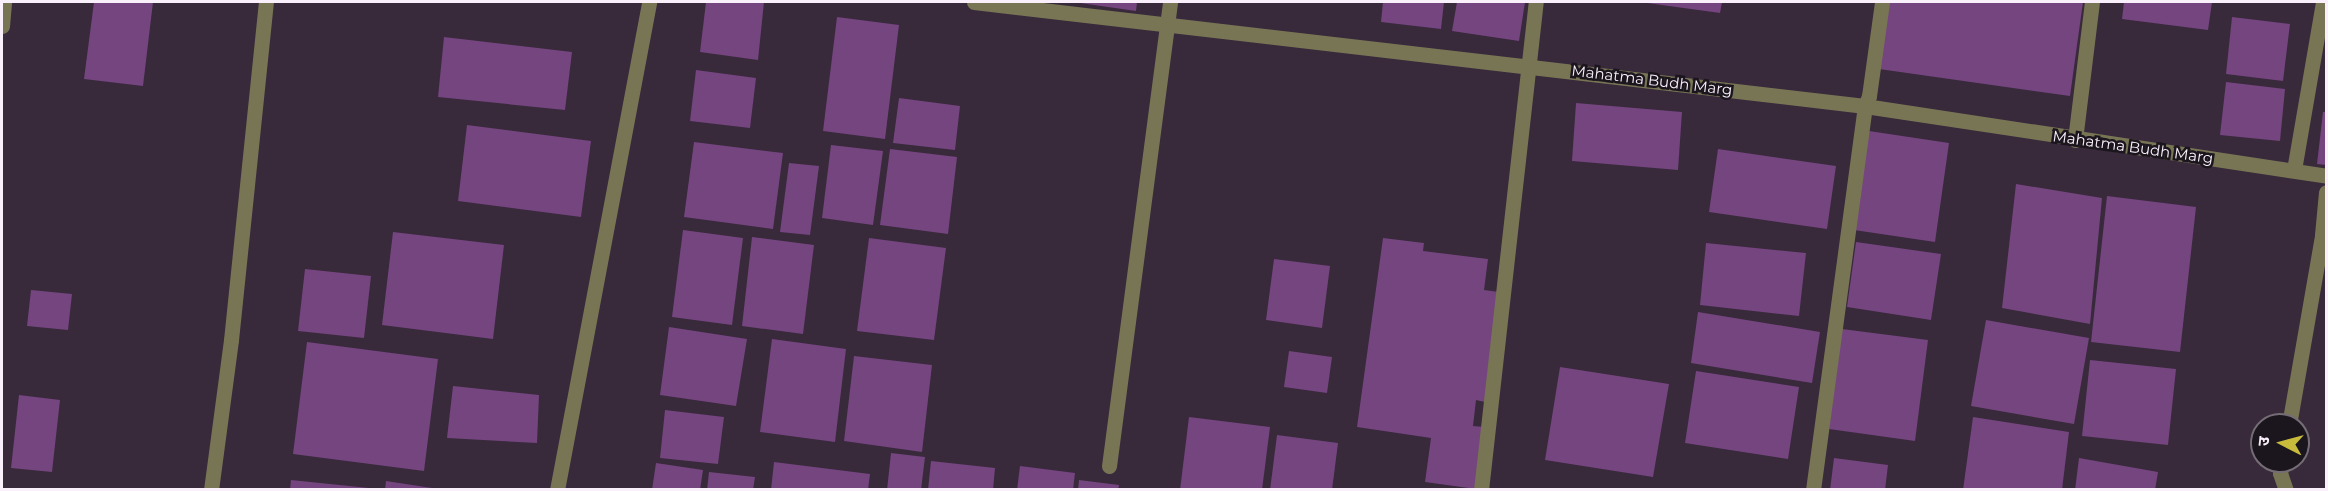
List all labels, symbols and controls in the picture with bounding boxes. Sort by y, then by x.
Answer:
street label: Mahatma Budh Marg [1571,61,1733,99]
street label: Mahatma Budh Marg [2052,127,2214,167]
north arrow [2250,413,2310,473]
text: उ [2254,436,2274,447]

